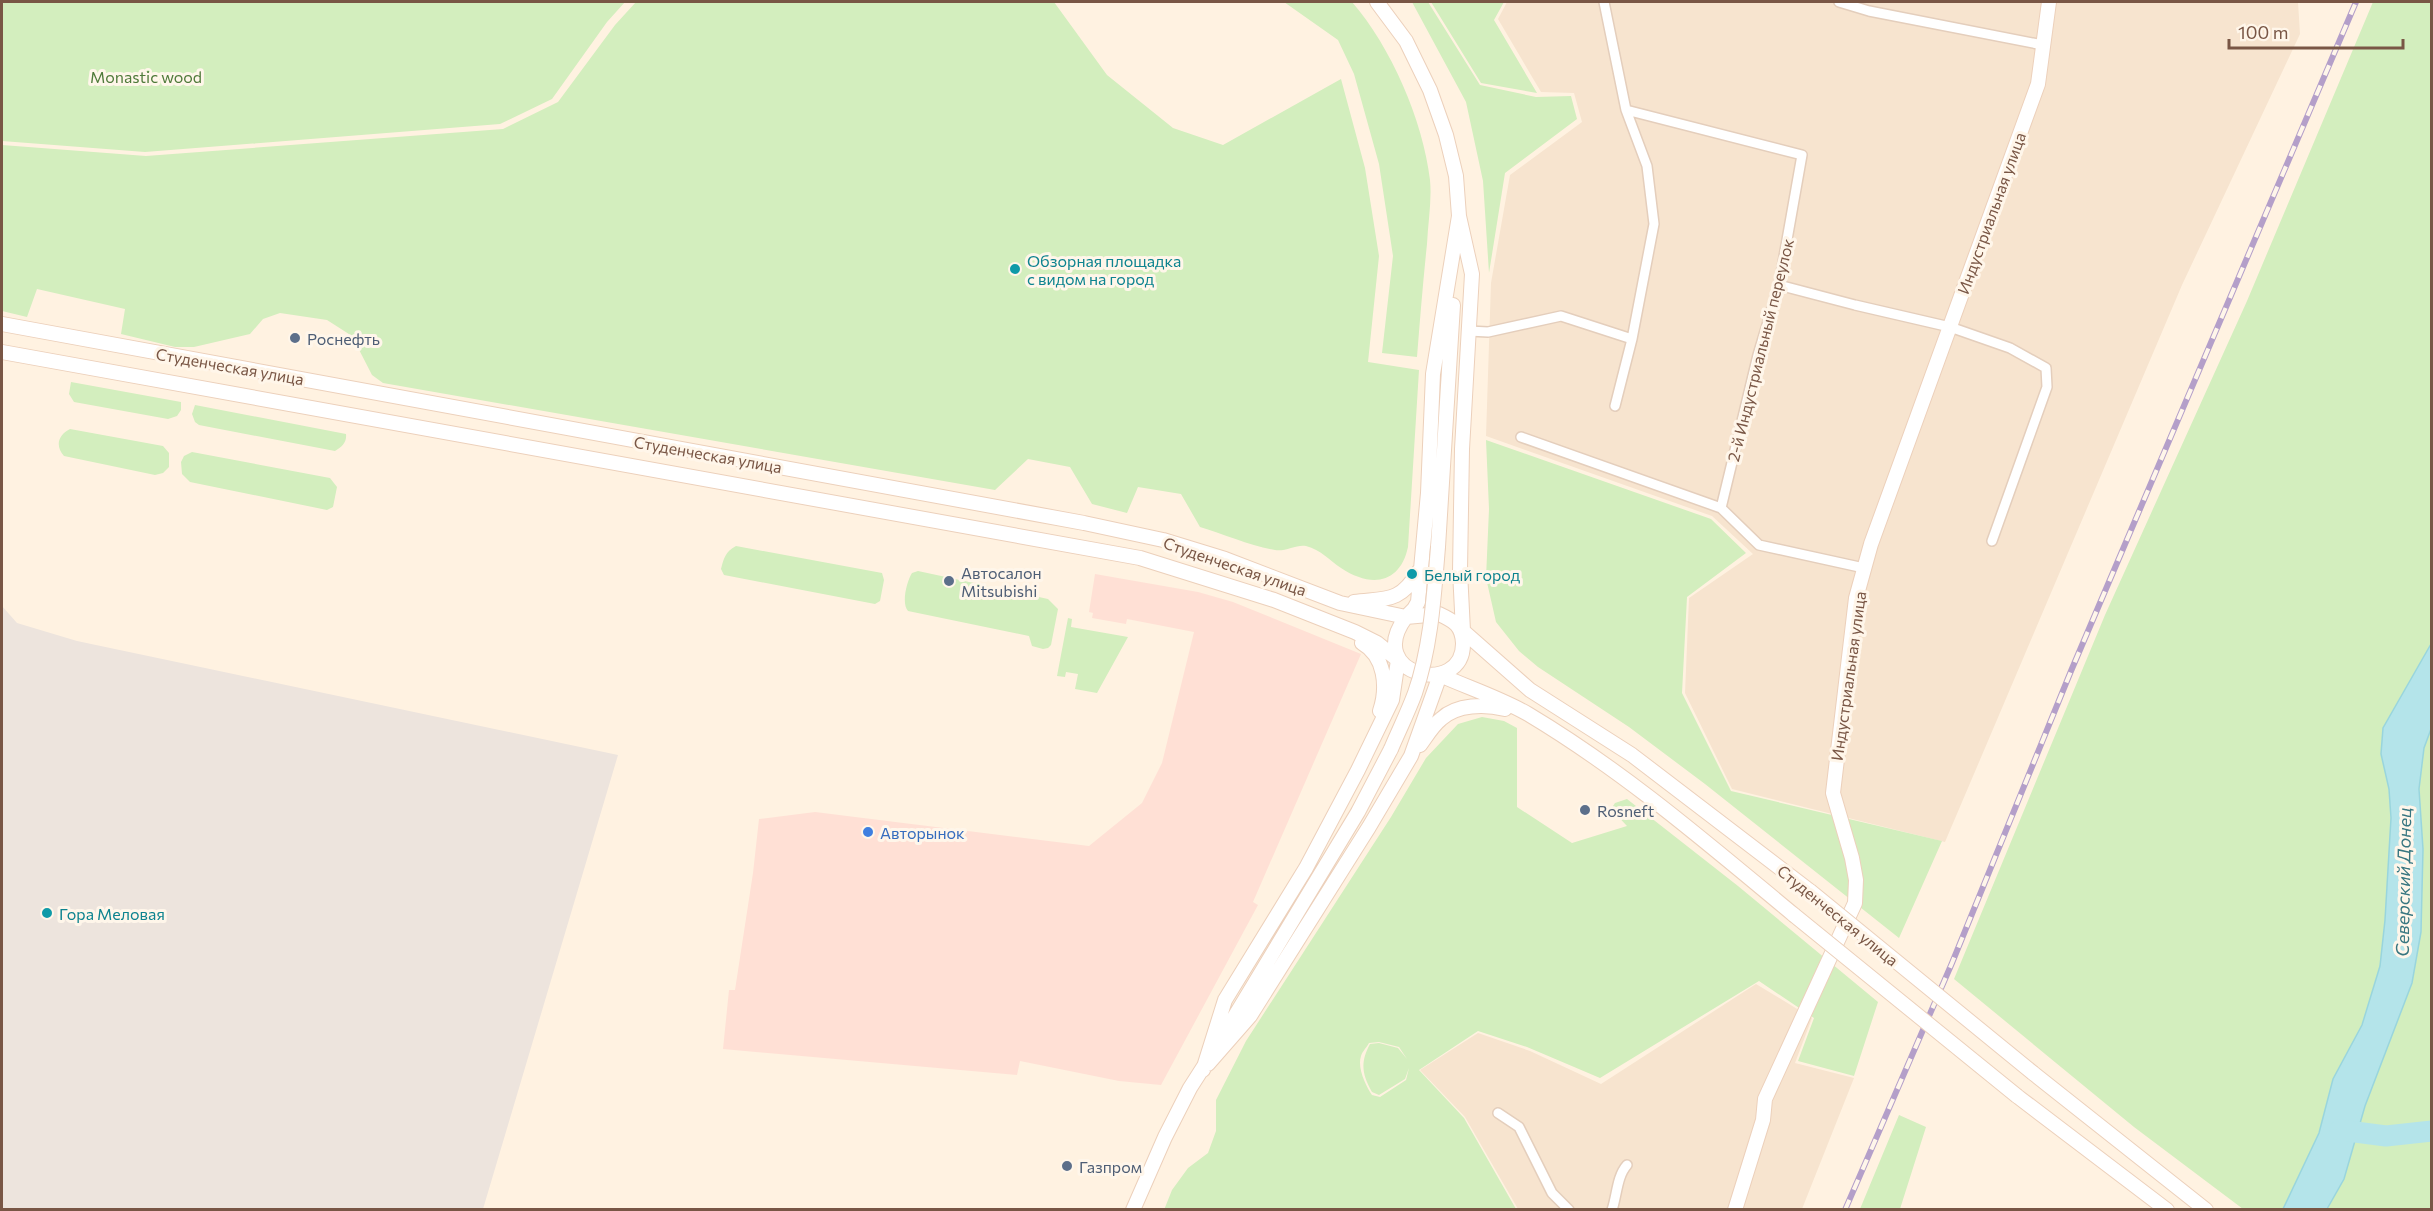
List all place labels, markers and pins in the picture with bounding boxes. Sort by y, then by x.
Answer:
place label: Обзорная площадка с видом на город [1027,251,1181,288]
marker: Обзорная площадка с видом на город [1008,262,1022,276]
place label: Роснефть [307,329,380,348]
marker: Роснефть [288,331,302,345]
place label: Автосалон Mitsubishi [961,563,1042,600]
place label: Белый город [1424,565,1521,584]
marker: Белый город [1405,567,1419,581]
marker: Автосалон Mitsubishi [942,574,956,588]
place label: Rosneft [1597,801,1655,820]
marker: Rosneft [1578,803,1592,817]
place label: Авторынок [880,823,965,842]
marker: Авторынок [861,825,875,839]
place label: Гора Меловая [59,904,165,923]
marker: Гора Меловая [40,906,54,920]
place label: Газпром [1079,1157,1142,1176]
marker: Газпром [1060,1159,1074,1173]

